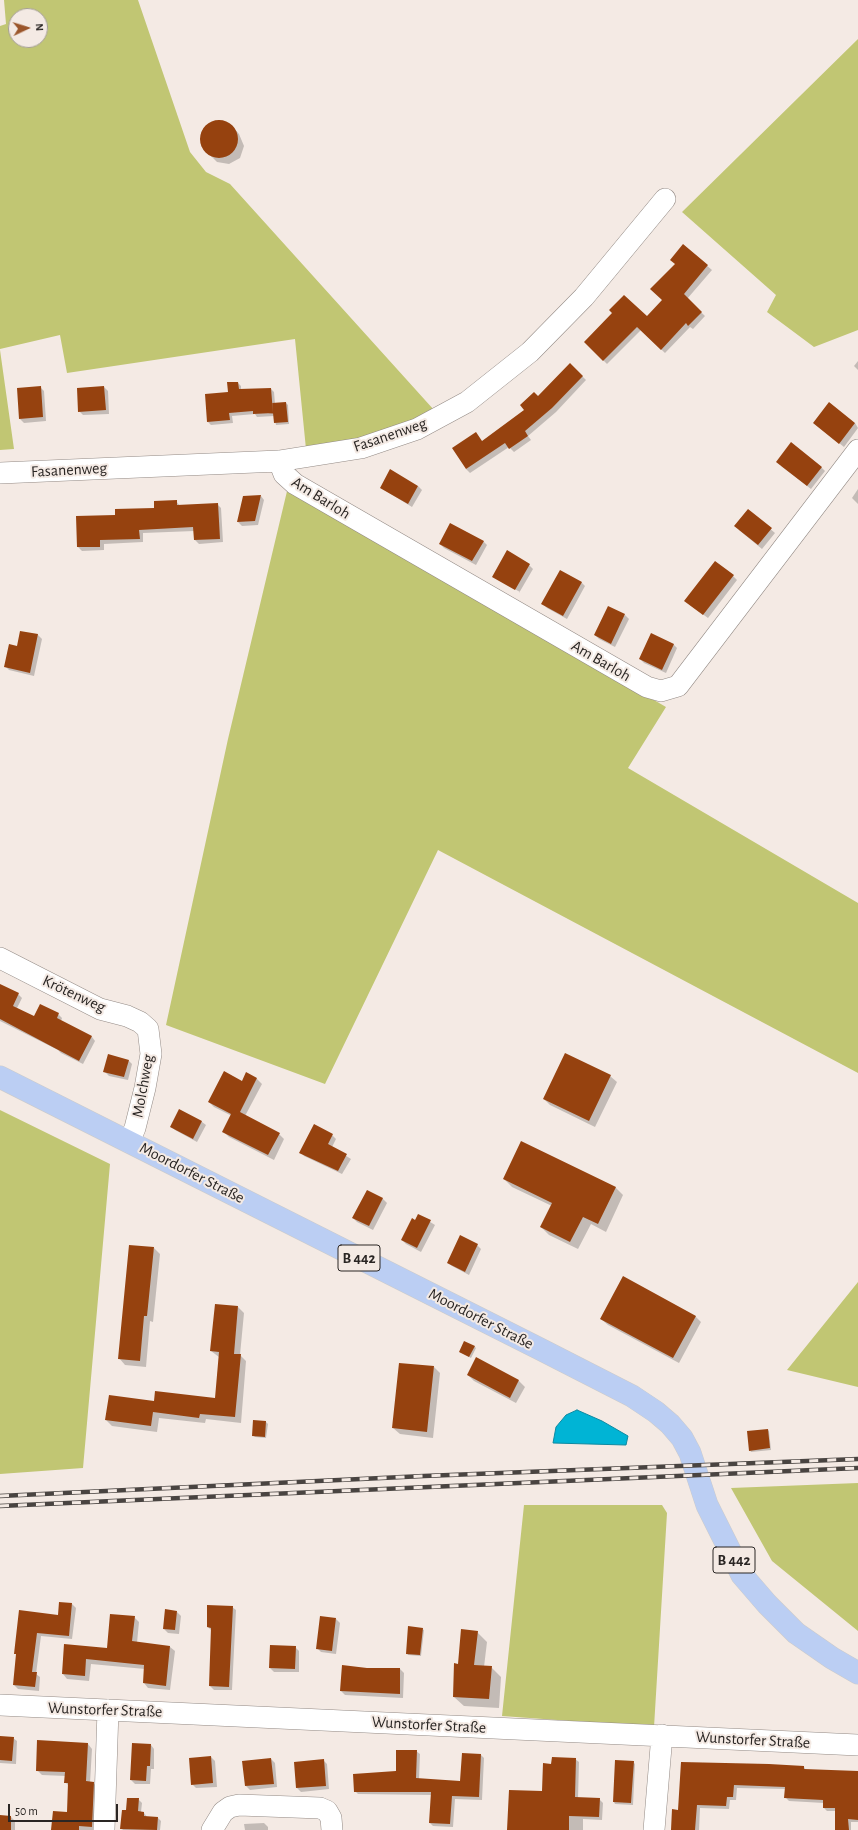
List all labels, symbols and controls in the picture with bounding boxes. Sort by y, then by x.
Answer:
north arrow [8,8,48,48]
text: N [34,23,45,31]
street label: Fasanenweg [351,414,429,456]
street label: Fasanenweg [30,458,108,482]
street label: Am Barloh [288,472,354,524]
street label: Am Barloh [568,636,634,686]
street label: Krötenweg [39,971,109,1017]
street label: Molchweg [128,1053,158,1119]
street label: Moordorfer Straße [136,1138,248,1208]
road number: B 442 [338,1245,380,1271]
street label: Moordorfer Straße [425,1284,537,1354]
road number: B 442 [713,1547,755,1573]
street label: Wunstorfer Straße [47,1698,163,1722]
street label: Wunstorfer Straße [371,1712,487,1738]
street label: Wunstorfer Straße [695,1727,811,1753]
scale bar [10,1796,120,1822]
text: 50 m [15,1805,38,1817]

